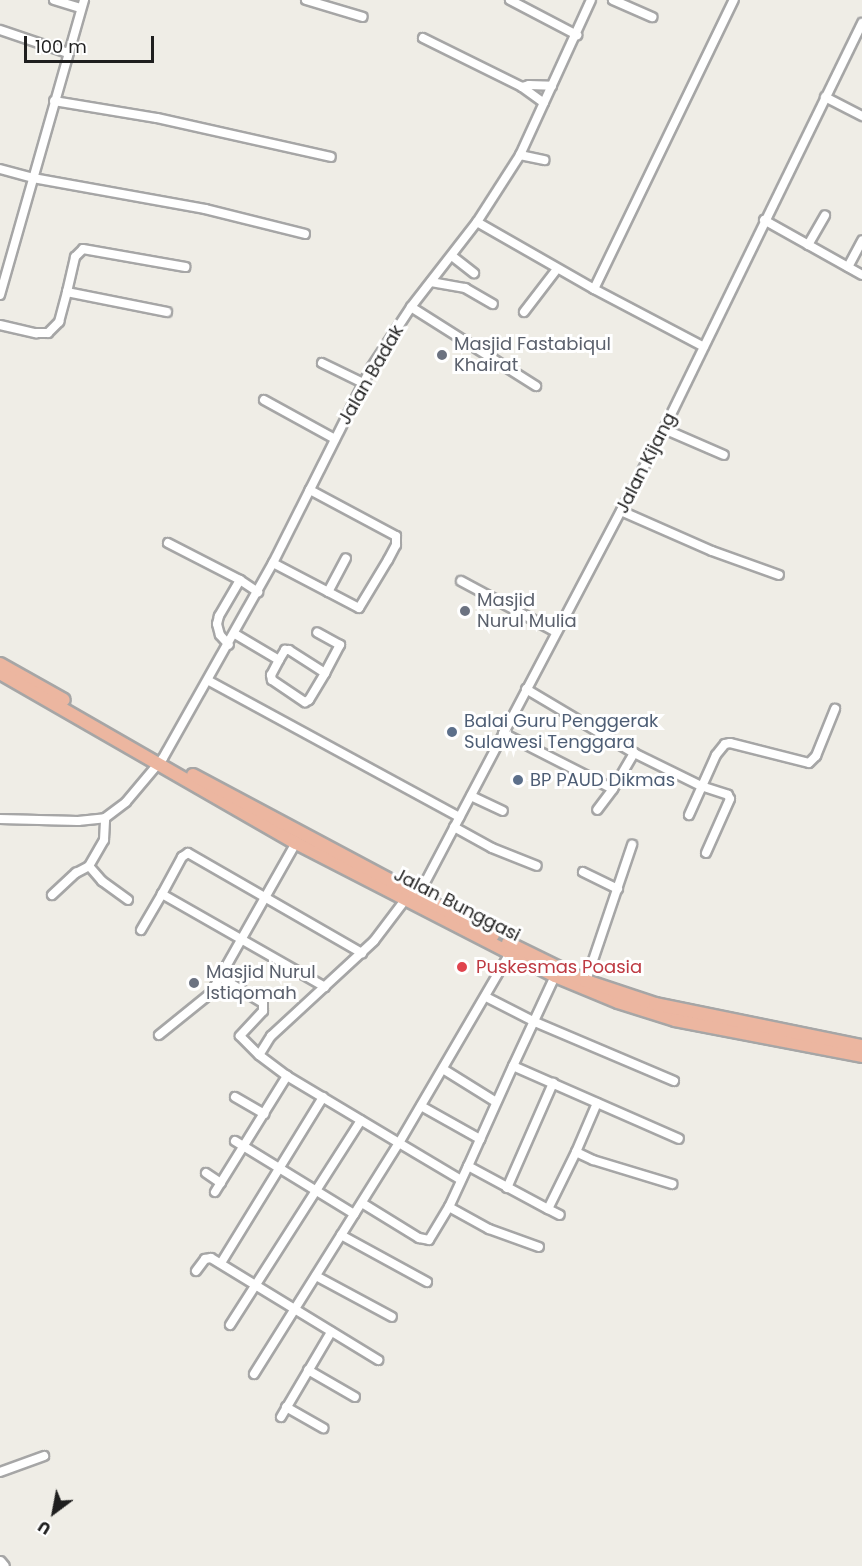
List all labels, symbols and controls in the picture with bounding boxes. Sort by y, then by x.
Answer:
scale bar [27,24,158,62]
text: 100 m [35,34,87,59]
street label: Jalan Badak [334,321,408,429]
place label: Masjid Fastabiqul Khairat [454,334,611,376]
marker: Masjid Fastabiqul Khairat [435,348,449,362]
street label: Jalan Kijang [611,409,681,517]
place label: Masjid Nurul Mulia [477,590,577,632]
marker: Masjid Nurul Mulia [458,604,472,618]
place label: Balai Guru Penggerak Sulawesi Tenggara [464,711,658,754]
marker: Balai Guru Penggerak Sulawesi Tenggara [445,725,459,739]
place label: BP PAUD Dikmas [530,769,675,791]
marker: BP PAUD Dikmas [511,773,525,787]
street label: Jalan Bunggasi [390,864,524,946]
place label: Puskesmas Poasia [476,956,642,978]
marker: Puskesmas Poasia [453,958,471,976]
place label: Masjid Nurul Istiqomah [206,962,316,1004]
marker: Masjid Nurul Istiqomah [187,976,201,990]
north arrow [24,1482,84,1542]
text: U [33,1515,55,1540]

